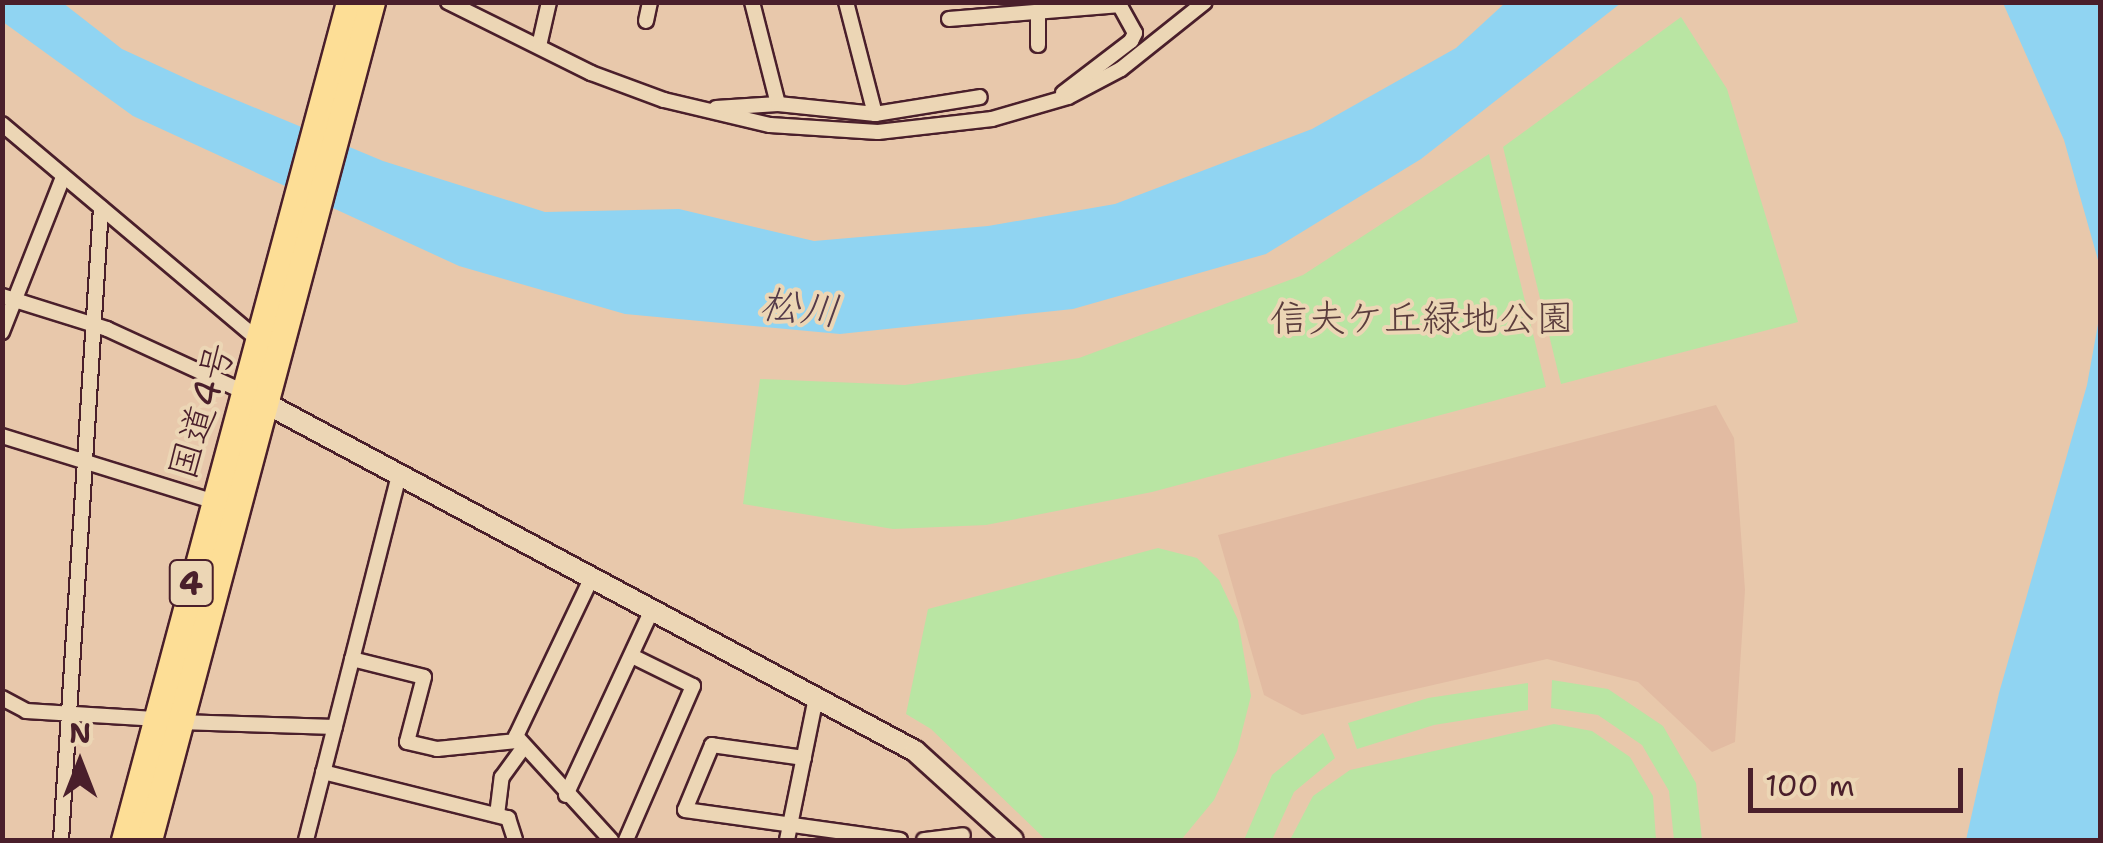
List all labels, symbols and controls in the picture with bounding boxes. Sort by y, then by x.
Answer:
water label: 松川 [758,279,842,335]
park label: 信夫ケ丘緑地公園 [1270,295,1574,341]
street label: 国道4号 [159,337,243,485]
road number: 4 [168,553,214,613]
north arrow [30,713,130,813]
text: N [69,714,91,752]
scale bar [1753,748,1968,810]
text: 100 m [1765,765,1855,806]

